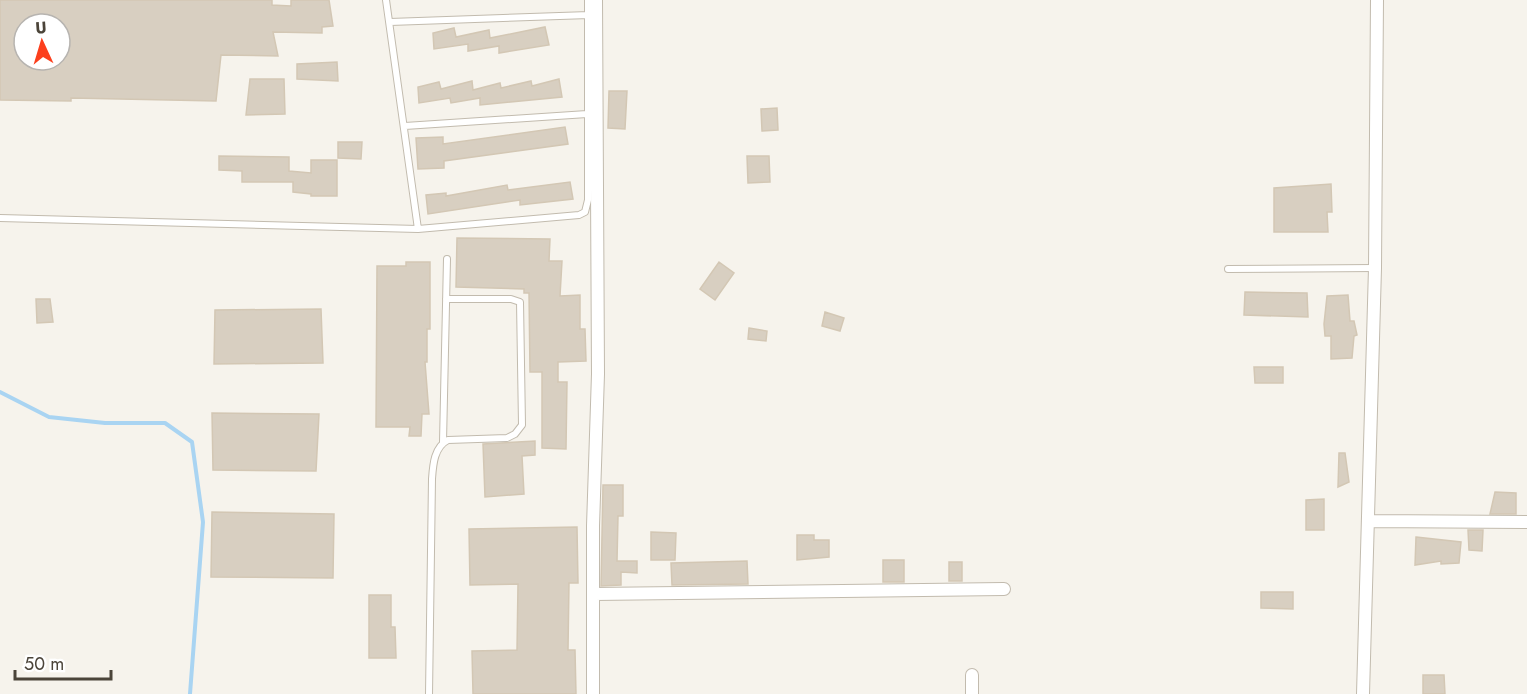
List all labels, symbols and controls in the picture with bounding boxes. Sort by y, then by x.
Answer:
north arrow [12,12,72,72]
text: U [35,16,47,39]
scale bar [15,643,111,681]
text: 50 m [24,651,64,677]

